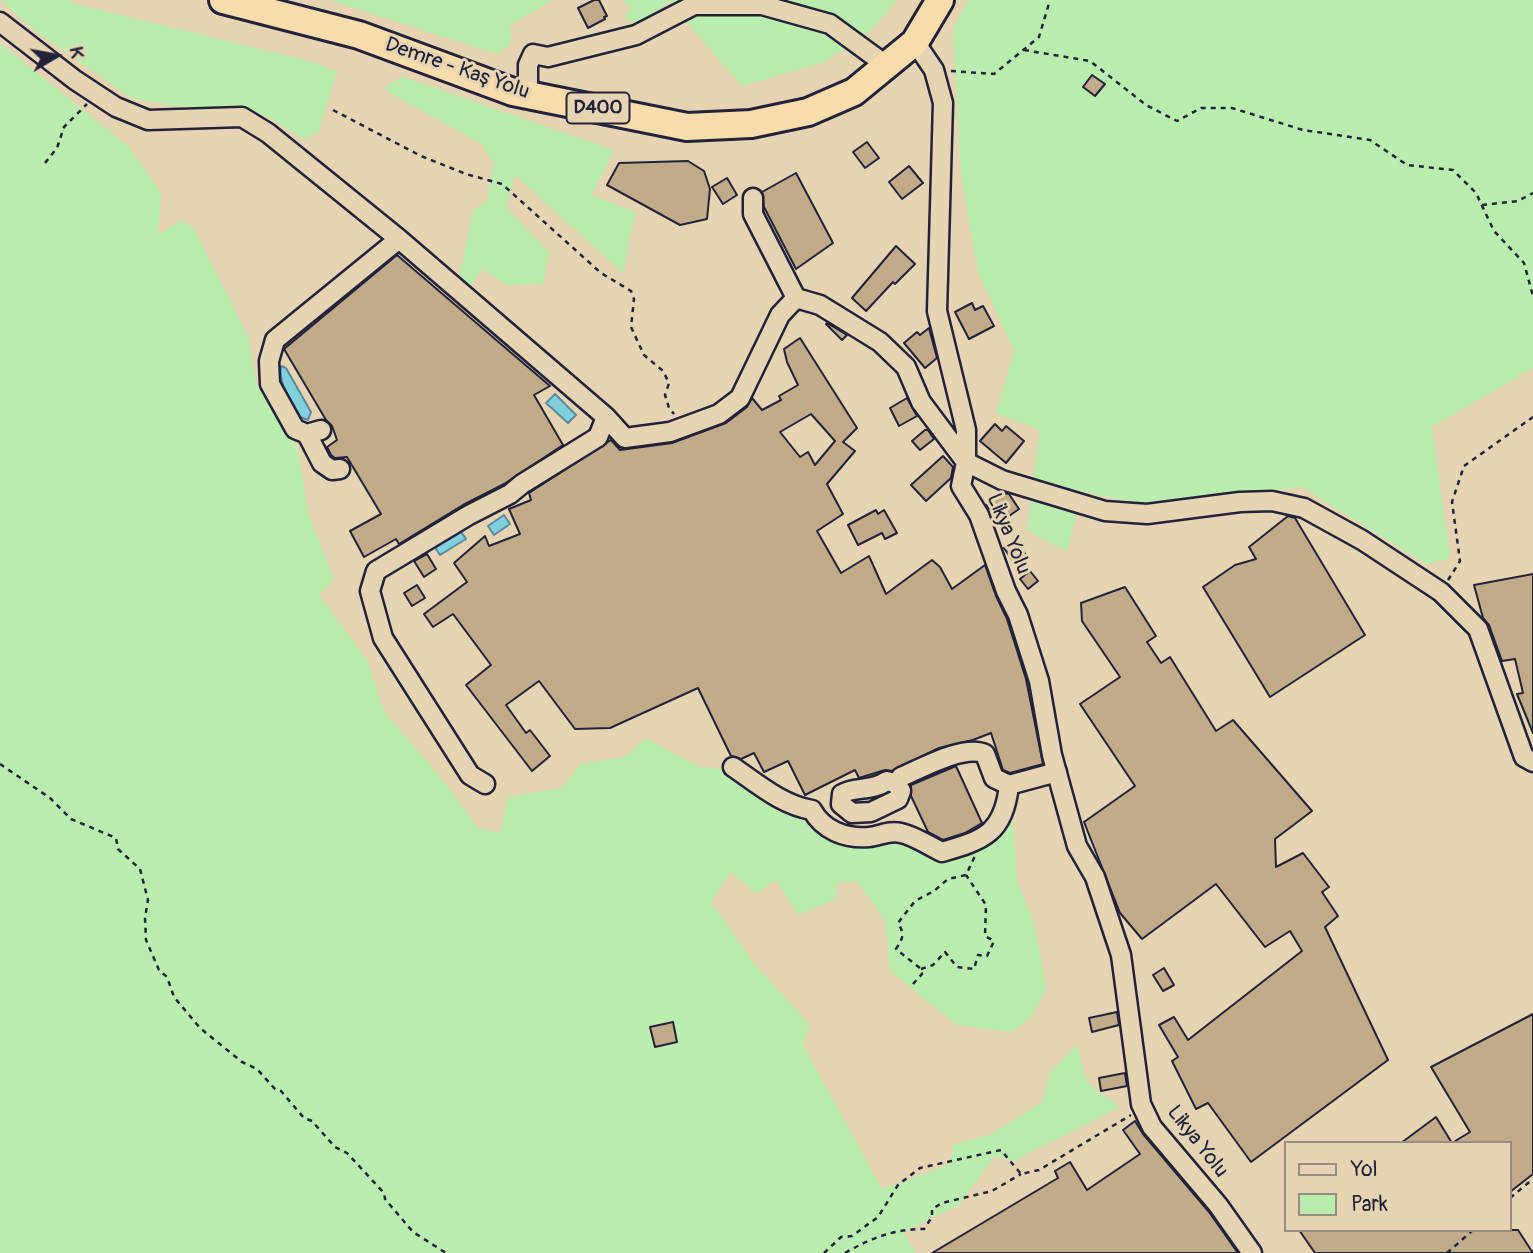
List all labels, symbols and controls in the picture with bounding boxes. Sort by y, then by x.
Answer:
north arrow [21,21,91,91]
street label: Demre - Kaş Yolu [382,33,532,105]
text: K [64,45,89,60]
road number: D400 [566,92,630,124]
street label: Likya Yolu [980,490,1036,578]
street label: Likya Yolu [1161,1101,1233,1183]
legend [1284,1141,1512,1232]
text: Yol [1351,1156,1378,1183]
text: Park [1351,1191,1388,1218]

